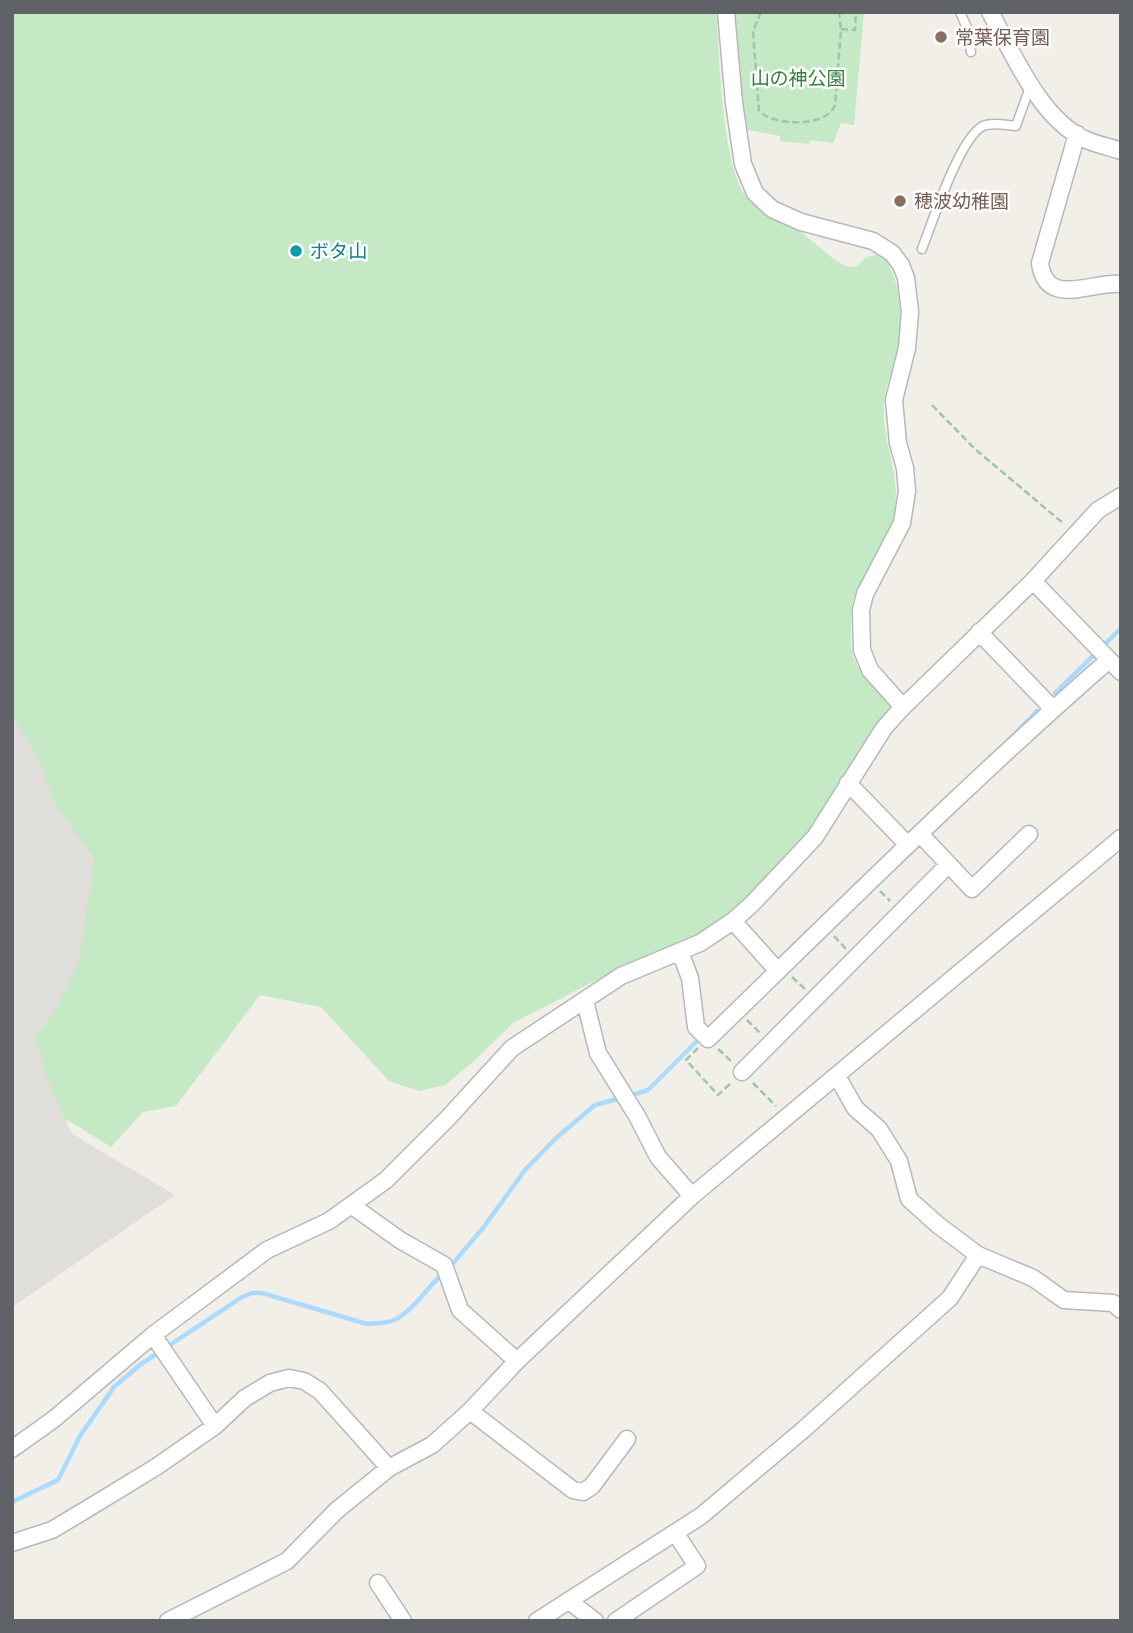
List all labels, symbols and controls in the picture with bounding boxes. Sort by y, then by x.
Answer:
place label: 常葉保育園 [955,27,1050,48]
marker: 常葉保育園 [933,29,949,45]
park label: 山の神公園 [750,68,846,89]
place label: 穂波幼稚園 [914,191,1009,212]
marker: 穂波幼稚園 [892,193,908,209]
place label: ボタ山 [310,241,367,262]
marker: ボタ山 [288,243,304,259]

